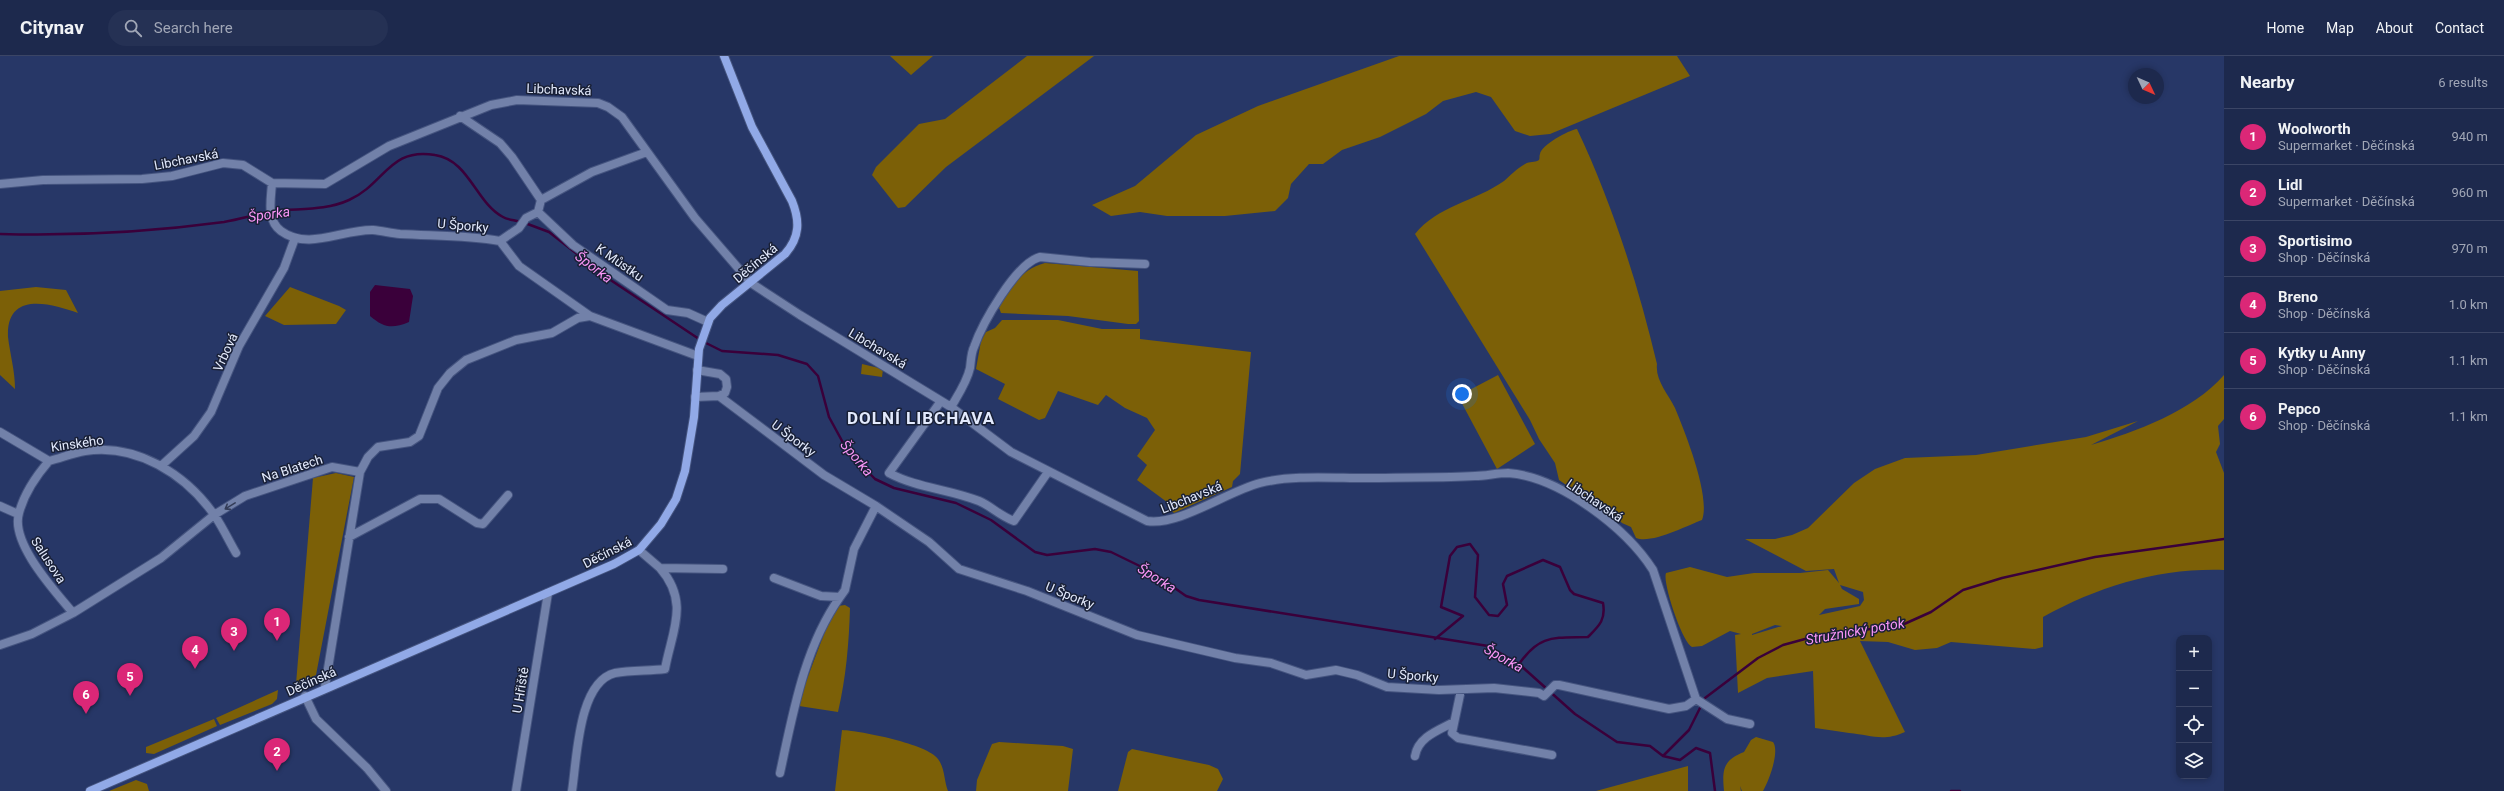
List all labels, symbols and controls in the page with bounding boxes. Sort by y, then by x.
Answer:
search box [108,10,388,46]
text: Citynav [20,16,84,39]
icon: search [122,17,144,39]
text: Search here [154,19,233,37]
text: Home [2266,20,2304,36]
text: Map [2326,20,2354,36]
text: About [2376,20,2413,36]
text: Contact [2435,20,2484,36]
north arrow [2128,68,2164,104]
text: Nearby [2240,72,2295,92]
text: 6 results [2438,75,2488,90]
street label: Libchavská [526,81,592,98]
text: Woolworth [2278,120,2351,138]
text: 1 [2249,129,2257,144]
text: 940 m [2451,129,2488,144]
text: Supermarket · Děčínská [2278,138,2415,153]
street label: Libchavská [153,146,219,173]
text: Lidl [2278,176,2303,194]
text: 2 [2249,185,2257,200]
text: 960 m [2451,185,2488,200]
text: Supermarket · Děčínská [2278,194,2415,209]
water label: Šporka [247,202,291,225]
street label: U Šporky [437,216,489,235]
text: Sportisimo [2278,232,2352,250]
street label: K Můstku [593,241,646,284]
street label: Děčínská [730,241,780,286]
text: 3 [2249,241,2257,256]
text: 970 m [2451,241,2488,256]
water label: Šporka [572,247,616,286]
text: Shop · Děčínská [2278,250,2370,265]
text: Breno [2278,288,2318,306]
text: 4 [2249,297,2257,312]
text: 1.0 km [2449,297,2488,312]
text: Shop · Děčínská [2278,306,2370,321]
street label: Libchavská [846,325,909,372]
street label: Vrbová [210,331,241,374]
text: Kytky u Anny [2278,344,2366,362]
text: 5 [2249,353,2257,368]
text: 1.1 km [2449,353,2488,368]
text: Shop · Děčínská [2278,362,2370,377]
your location [1452,384,1472,404]
text: Pepco [2278,400,2320,418]
district label: DOLNÍ LIBCHAVA [847,408,995,428]
text: 6 [2249,409,2257,424]
text: 1.1 km [2449,409,2488,424]
street label: U Šporky [769,417,819,460]
text: Shop · Děčínská [2278,418,2370,433]
street label: Kinského [50,432,104,455]
water label: Šporka [837,436,877,479]
street label: Na Blatech [260,452,324,485]
street label: Libchavská [1564,476,1626,525]
street label: Libchavská [1158,478,1224,517]
one-way arrow [224,502,236,510]
street label: Salusova [28,534,69,586]
street label: Děčínská [580,534,634,571]
water label: Šporka [1135,559,1180,596]
street label: U Šporky [1043,579,1096,612]
pin: 1 [264,608,290,641]
water label: Stružnický potok [1804,614,1907,648]
pin: 3 [221,618,247,651]
map controls [2176,635,2212,779]
button: + [2176,635,2212,671]
pin: 4 [182,636,208,669]
water label: Šporka [1482,640,1527,675]
pin: 5 [117,663,143,696]
street label: Děčínská [284,664,338,699]
street label: U Hřiště [509,666,532,714]
street label: U Šporky [1387,666,1439,685]
button: − [2176,671,2212,707]
pin: 6 [73,681,99,714]
button: locate [2176,707,2212,743]
pin: 2 [264,738,290,771]
button: layers [2176,743,2212,779]

